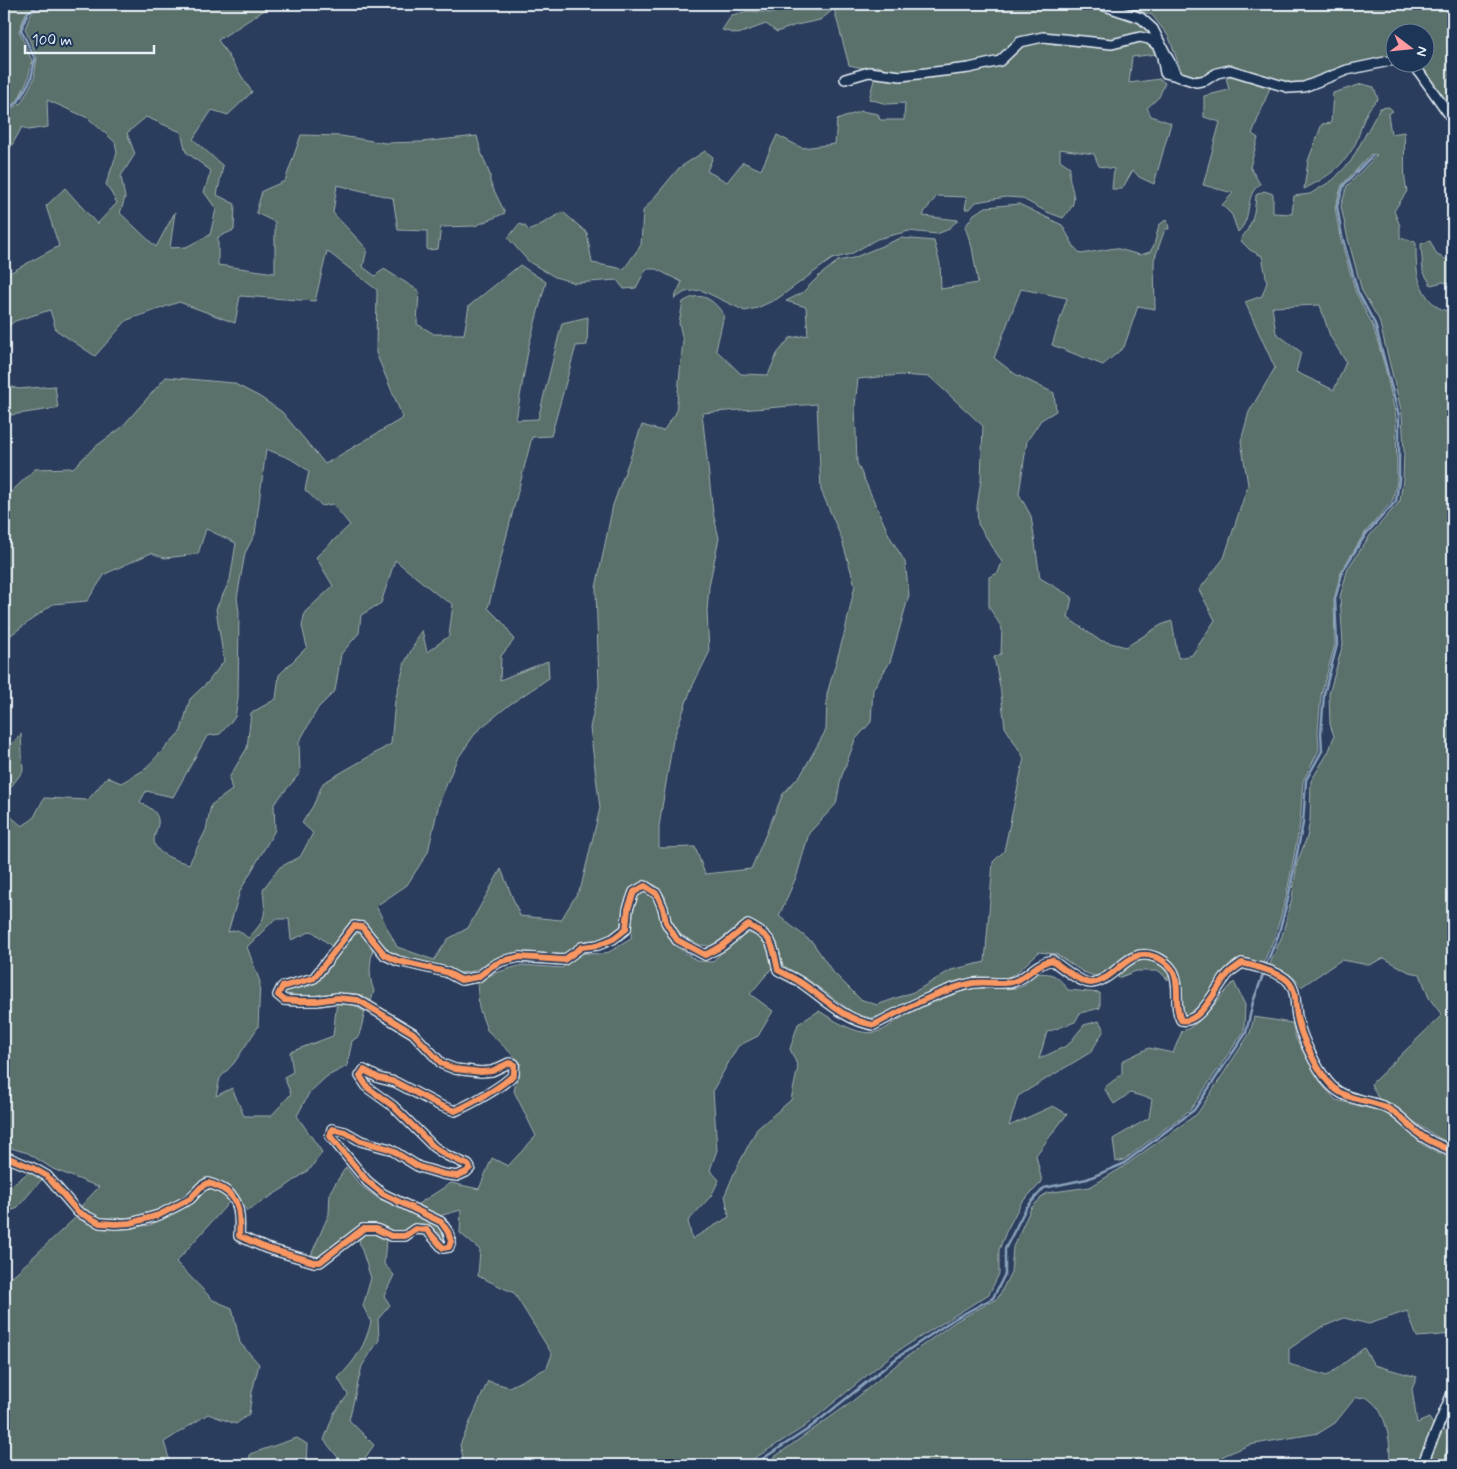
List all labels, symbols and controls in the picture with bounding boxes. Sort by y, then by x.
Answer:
scale bar [25,22,154,54]
north arrow [1384,22,1434,72]
text: 100 m [32,31,72,51]
text: N [1412,44,1431,58]

